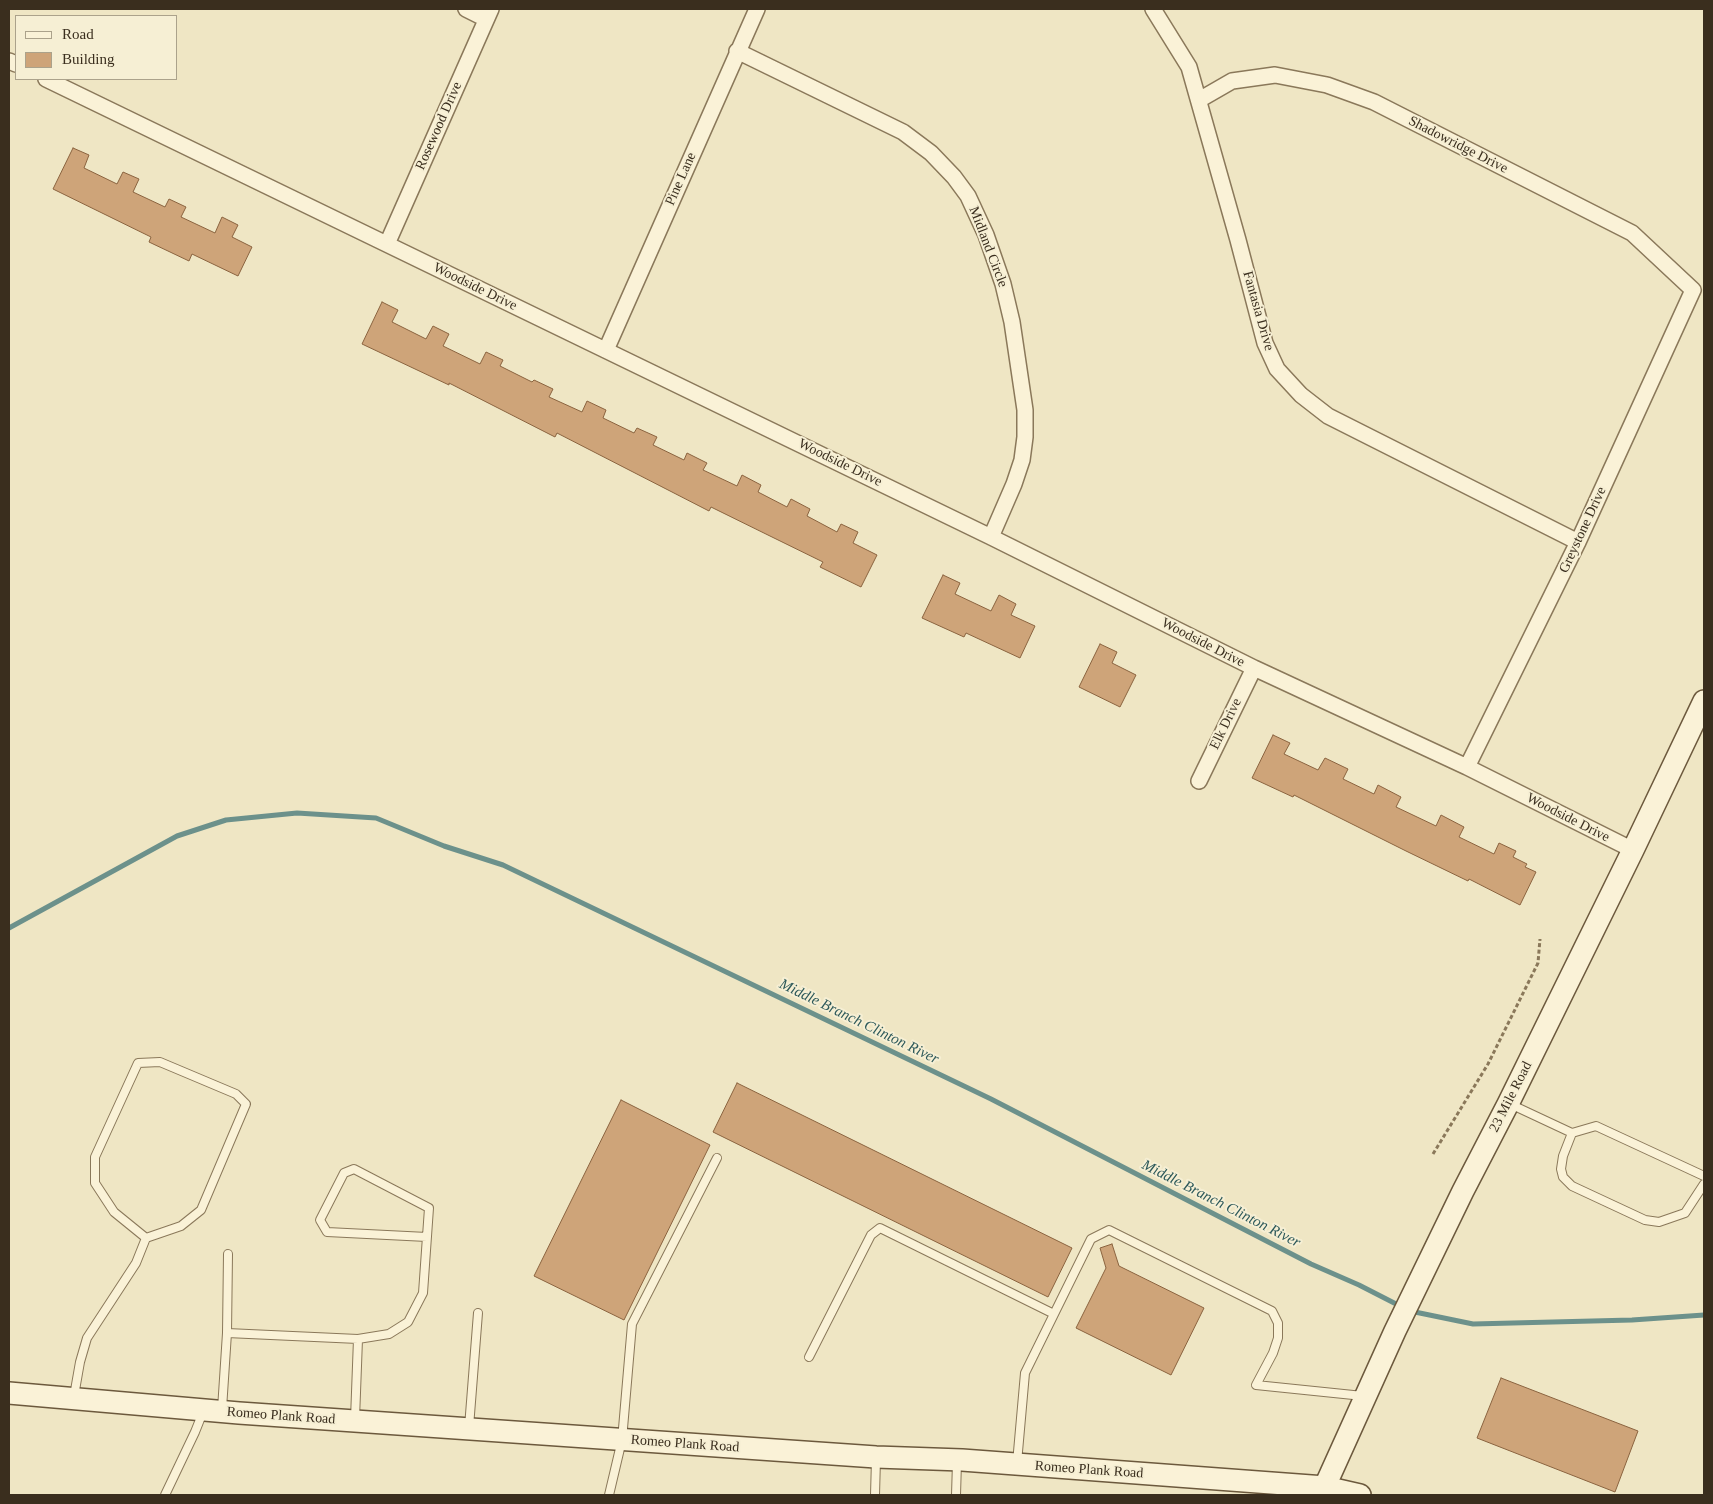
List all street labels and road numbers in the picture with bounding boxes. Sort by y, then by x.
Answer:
street label: Rosewood Drive [412,79,466,173]
street label: Shadowridge Drive [1406,113,1510,177]
street label: Pine Lane [662,150,700,208]
street label: Midland Circle [965,204,1011,290]
street label: Woodside Drive [430,259,520,315]
street label: Fantasia Drive [1239,269,1277,353]
street label: Woodside Drive [795,435,885,491]
street label: Greystone Drive [1556,484,1610,576]
street label: Woodside Drive [1159,615,1247,671]
street label: Elk Drive [1206,696,1246,752]
street label: Woodside Drive [1524,790,1612,846]
street label: 23 Mile Road [1486,1059,1536,1135]
street label: Romeo Plank Road [226,1404,336,1428]
street label: Romeo Plank Road [630,1432,740,1456]
street label: Romeo Plank Road [1034,1458,1144,1482]

